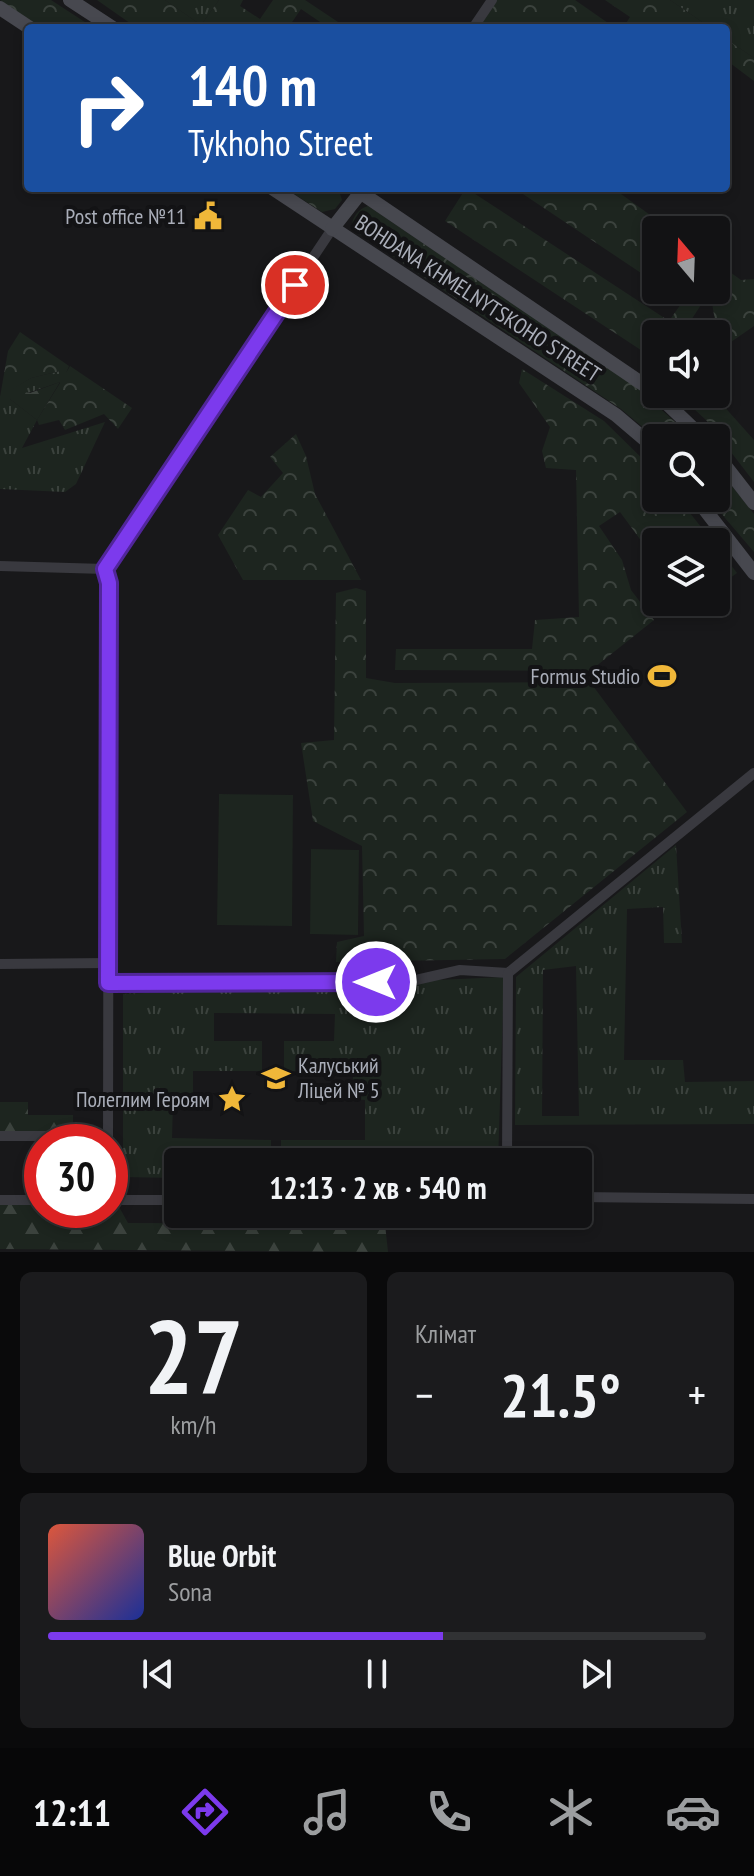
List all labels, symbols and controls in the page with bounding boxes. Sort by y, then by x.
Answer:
text: 140 m [188,49,317,121]
icon: right [56,56,160,160]
text: Tykhoho Street [188,119,373,166]
public building icon: Post office №11 [193,201,223,231]
place label: Post office №11 [65,202,186,230]
street label: BOHDANA KHMELNYTSKOHO STREET [350,208,606,388]
north arrow [642,216,730,304]
map controls [642,216,730,616]
pin [261,251,329,319]
icon: arrive [273,263,317,307]
button: sound [642,320,730,408]
button: search [642,424,730,512]
button: layers [642,528,730,616]
sports icon: Formus Studio [647,661,677,691]
place label: Formus Studio [531,662,640,690]
position arrow [334,940,418,1024]
place label: Калуський Ліцей № 5 [297,1051,380,1104]
school or university icon: Калуський Ліцей № 5 [261,1063,291,1093]
place icon: Полеглим Героям [217,1084,247,1114]
place label: Полеглим Героям [76,1085,210,1113]
speed limit sign: 30 [24,1124,128,1228]
text: 12:13 · 2 хв · 540 m [269,1168,487,1207]
text: 27 [144,1288,243,1423]
text: Клімат [415,1317,476,1350]
text: 21.5° [500,1356,621,1434]
text: − [415,1366,433,1423]
text: + [688,1366,706,1423]
text: km/h [170,1408,217,1441]
text: Blue Orbit [168,1536,276,1575]
text: Sona [168,1575,212,1608]
icon: previous [136,1652,180,1696]
icon: pause [355,1652,399,1696]
icon: next [574,1652,618,1696]
icon: directions [177,1784,233,1840]
icon: music [299,1784,355,1840]
icon: phone [421,1784,477,1840]
icon: climate [543,1784,599,1840]
icon: car [665,1784,721,1840]
text: 12:11 [33,1789,111,1836]

